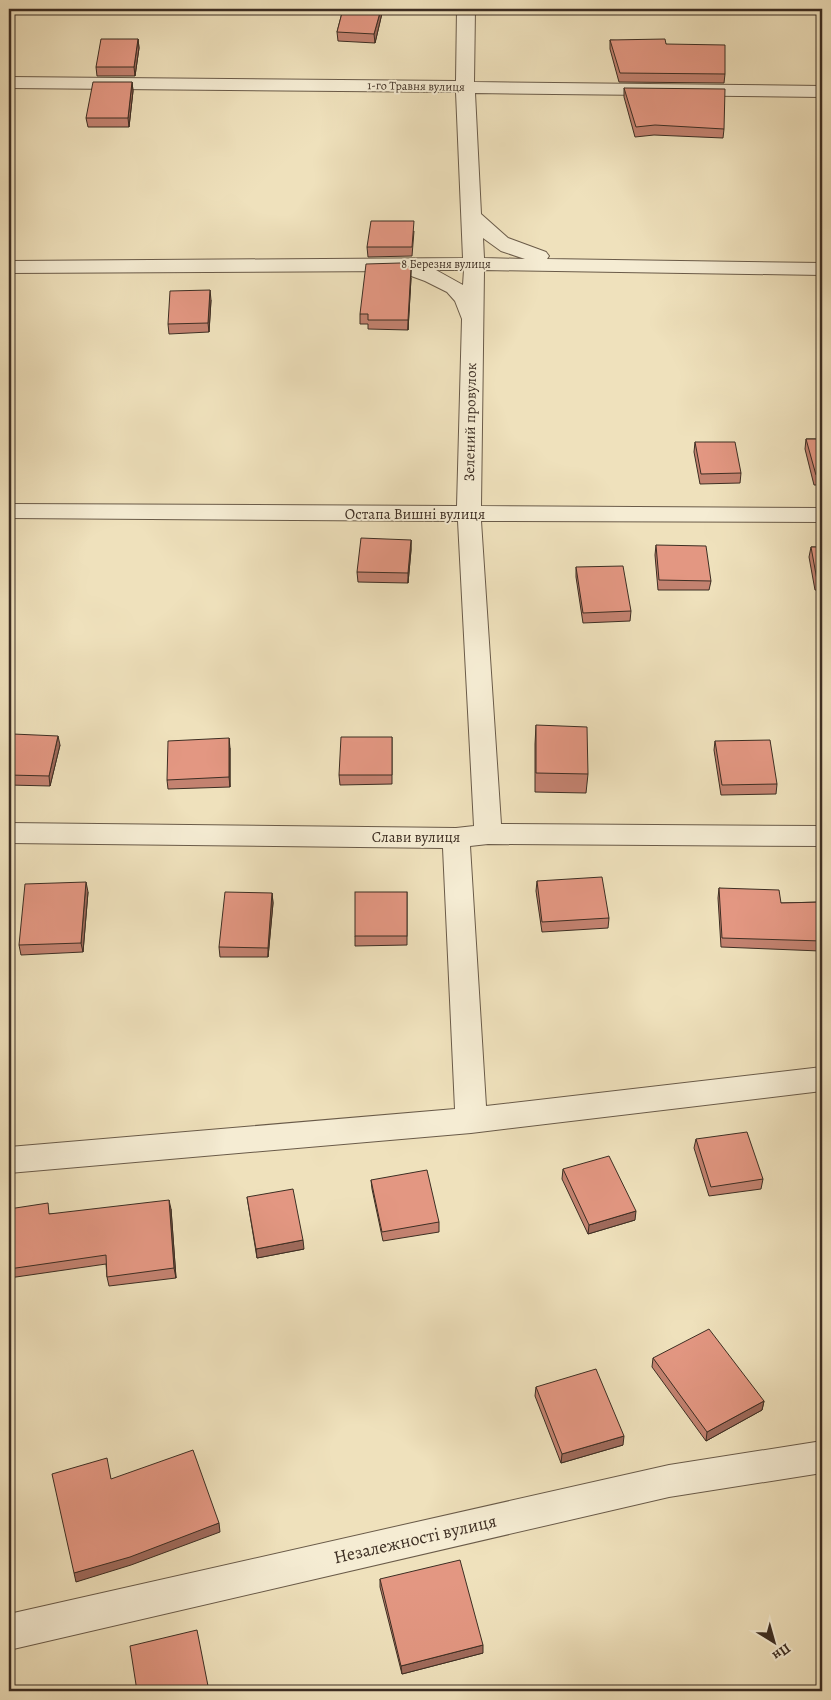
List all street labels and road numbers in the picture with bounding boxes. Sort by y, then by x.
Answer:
street label: 1-го Травня вулиця [367,77,465,95]
street label: 8 Березня вулиця [401,256,491,272]
street label: Зелений провулок [459,362,481,482]
street label: Остапа Вишні вулиця [345,504,485,524]
street label: Слави вулиця [372,827,460,847]
street label: Незалежності вулиця [331,1509,499,1569]

